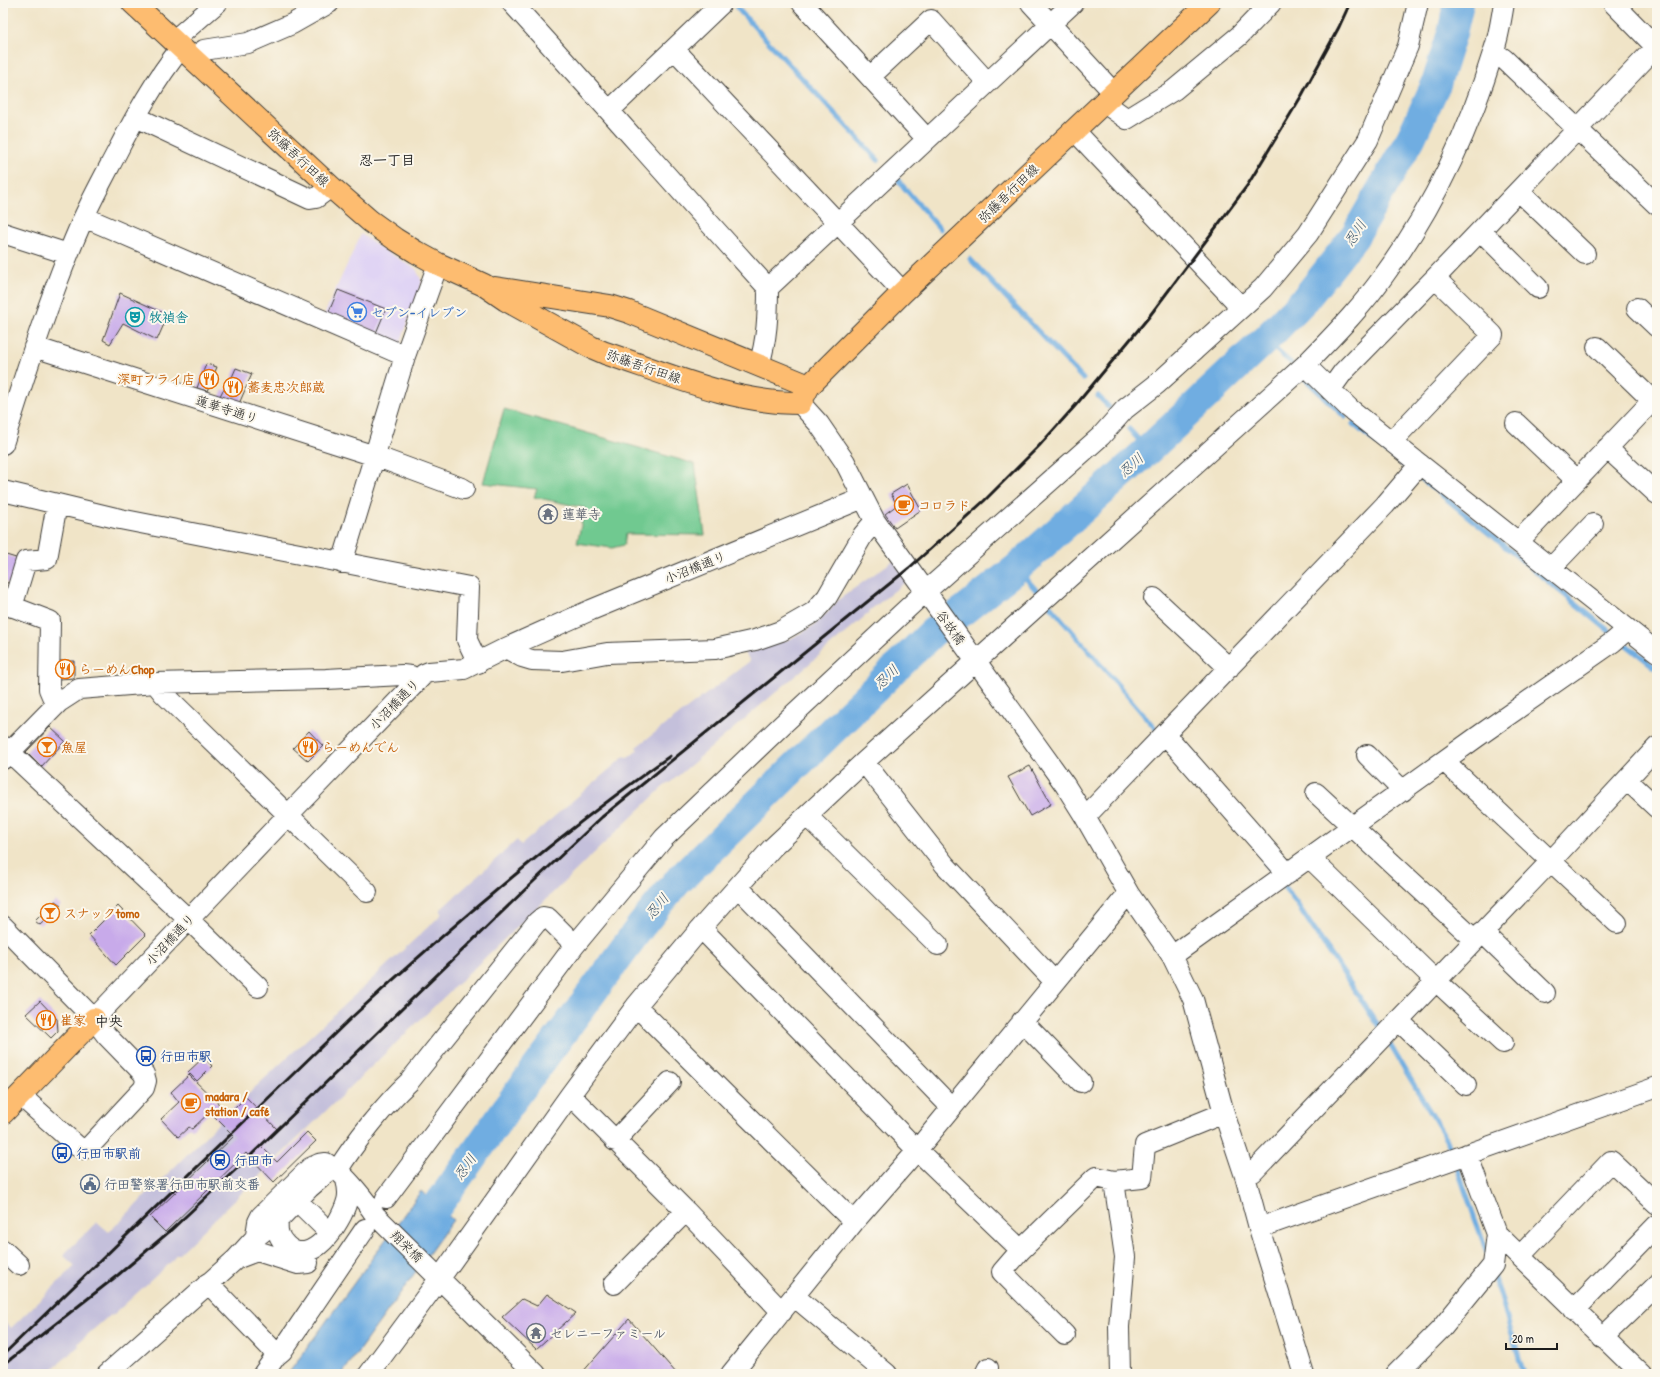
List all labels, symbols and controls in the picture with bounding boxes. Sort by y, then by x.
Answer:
street label: 弥藤吾行田線 [264,124,334,191]
district label: 忍一丁目 [359,150,415,169]
street label: 弥藤吾行田線 [974,159,1043,227]
water label: 忍川 [1339,216,1370,250]
supermarket icon: セブン-イレブン [346,301,368,323]
place label: セブン-イレブン [371,303,467,321]
theatre icon: 牧禎舎 [124,306,146,328]
place label: 牧禎舎 [149,308,188,326]
street label: 弥藤吾行田線 [604,345,685,388]
restaurant icon: 深町フライ店 [198,368,220,390]
place label: 深町フライ店 [117,370,195,388]
restaurant icon: 蕎麦忠次郎蔵 [222,376,244,398]
place label: 蕎麦忠次郎蔵 [247,378,325,396]
street label: 蓮華寺通り [193,390,261,428]
water label: 忍川 [1114,448,1147,481]
cafe icon: コロラド [893,494,915,516]
place label: コロラド [918,496,970,514]
temple icon: 蓮華寺 [537,503,559,525]
place label: 蓮華寺 [562,505,601,523]
street label: 小沼橋通り [661,546,729,588]
street label: 谷故橋 [932,606,970,648]
restaurant icon: らーめんChop [54,658,76,680]
place label: らーめんChop [79,660,155,679]
water label: 忍川 [869,660,902,693]
street label: 小沼橋通り [365,674,423,734]
bar icon: 魚屋 [36,736,58,758]
restaurant icon: らーめんでん [297,736,319,758]
place label: 魚屋 [61,738,87,756]
place label: らーめんでん [322,738,399,756]
water label: 忍川 [640,889,673,923]
bar icon: スナックtomo [39,902,61,924]
place label: スナックtomo [64,904,140,922]
street label: 小沼橋通り [141,909,199,969]
restaurant icon: 崔家 [35,1009,57,1031]
place label: 崔家 [60,1011,86,1029]
district label: 中央 [95,1011,123,1030]
bus stop icon: 行田市駅 [135,1045,157,1067]
place label: 行田市駅 [160,1047,212,1065]
place label: madara / station / café [205,1087,270,1120]
cafe icon: madara / station / café [180,1092,202,1114]
bus stop icon: 行田市駅前 [51,1142,73,1164]
place label: 行田市駅前 [76,1144,141,1162]
station icon: 行田市 [209,1149,231,1171]
water label: 忍川 [449,1150,480,1184]
place label: 行田市 [234,1151,273,1169]
public building icon: 行田警察署行田市駅前交番 [79,1173,101,1195]
place label: 行田警察署行田市駅前交番 [104,1175,260,1193]
street label: 翔栄橋 [387,1226,427,1266]
temple icon: セレニーファミール [525,1322,547,1344]
place label: セレニーファミール [550,1324,666,1342]
scale bar [1506,1325,1557,1351]
text: 20 m [1512,1330,1534,1347]

